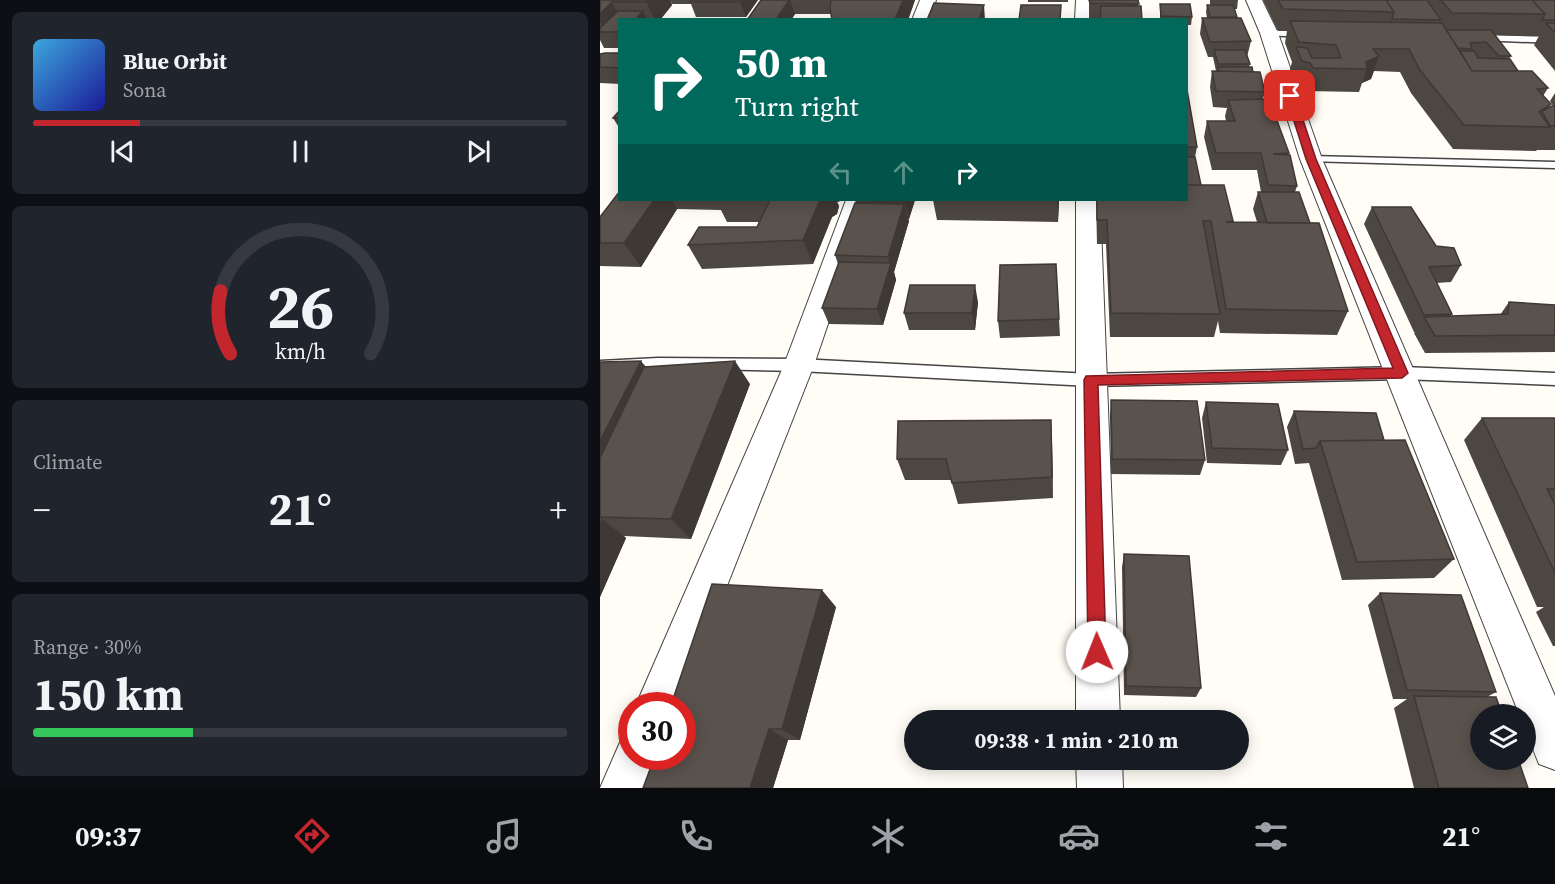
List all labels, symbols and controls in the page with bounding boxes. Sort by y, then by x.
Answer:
text: 50 m [735,33,828,91]
icon: right [636,42,714,120]
text: Blue Orbit [123,46,227,76]
pin [1264,70,1315,121]
text: Sona [123,76,167,104]
icon: arrive [1273,79,1306,112]
text: Turn right [735,88,859,125]
icon: previous [106,135,139,168]
icon: pause [284,135,317,168]
icon: next [462,135,495,168]
icon: left [824,156,857,189]
icon: ahead [887,156,920,189]
icon: right [950,156,983,189]
text: 26 [266,263,334,349]
text: km/h [274,337,326,366]
text: Climate [33,448,102,476]
text: 21° [268,478,332,540]
text: − [33,487,51,532]
text: + [549,487,567,532]
position arrow [1065,620,1129,684]
text: Range · 30% [33,633,142,661]
text: 150 km [33,663,184,725]
speed limit sign: 30 [618,692,696,770]
map controls [1470,704,1536,770]
button: layers [1470,704,1536,770]
text: 09:38 · 1 min · 210 m [975,725,1178,755]
icon: directions [291,815,333,857]
icon: music [483,815,525,857]
icon: phone [675,815,717,857]
icon: climate [867,815,909,857]
icon: car [1058,815,1100,857]
icon: filters [1250,815,1292,857]
text: 09:37 [75,818,142,855]
text: 21° [1442,818,1480,855]

